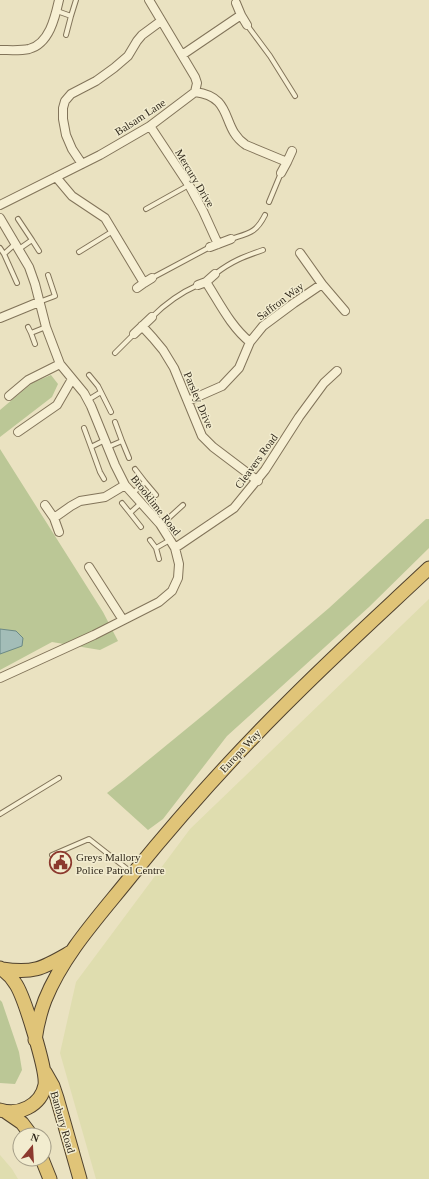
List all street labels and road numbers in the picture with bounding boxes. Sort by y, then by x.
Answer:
street label: Balsam Lane [113,96,168,138]
street label: Mercury Drive [173,147,217,209]
street label: Saffron Way [254,279,306,322]
street label: Parsley Drive [182,370,216,430]
street label: Cleavers Road [232,431,280,491]
street label: Brooklime Road [129,473,184,538]
street label: Europa Way [217,727,263,775]
street label: Banbury Road [48,1090,78,1155]

